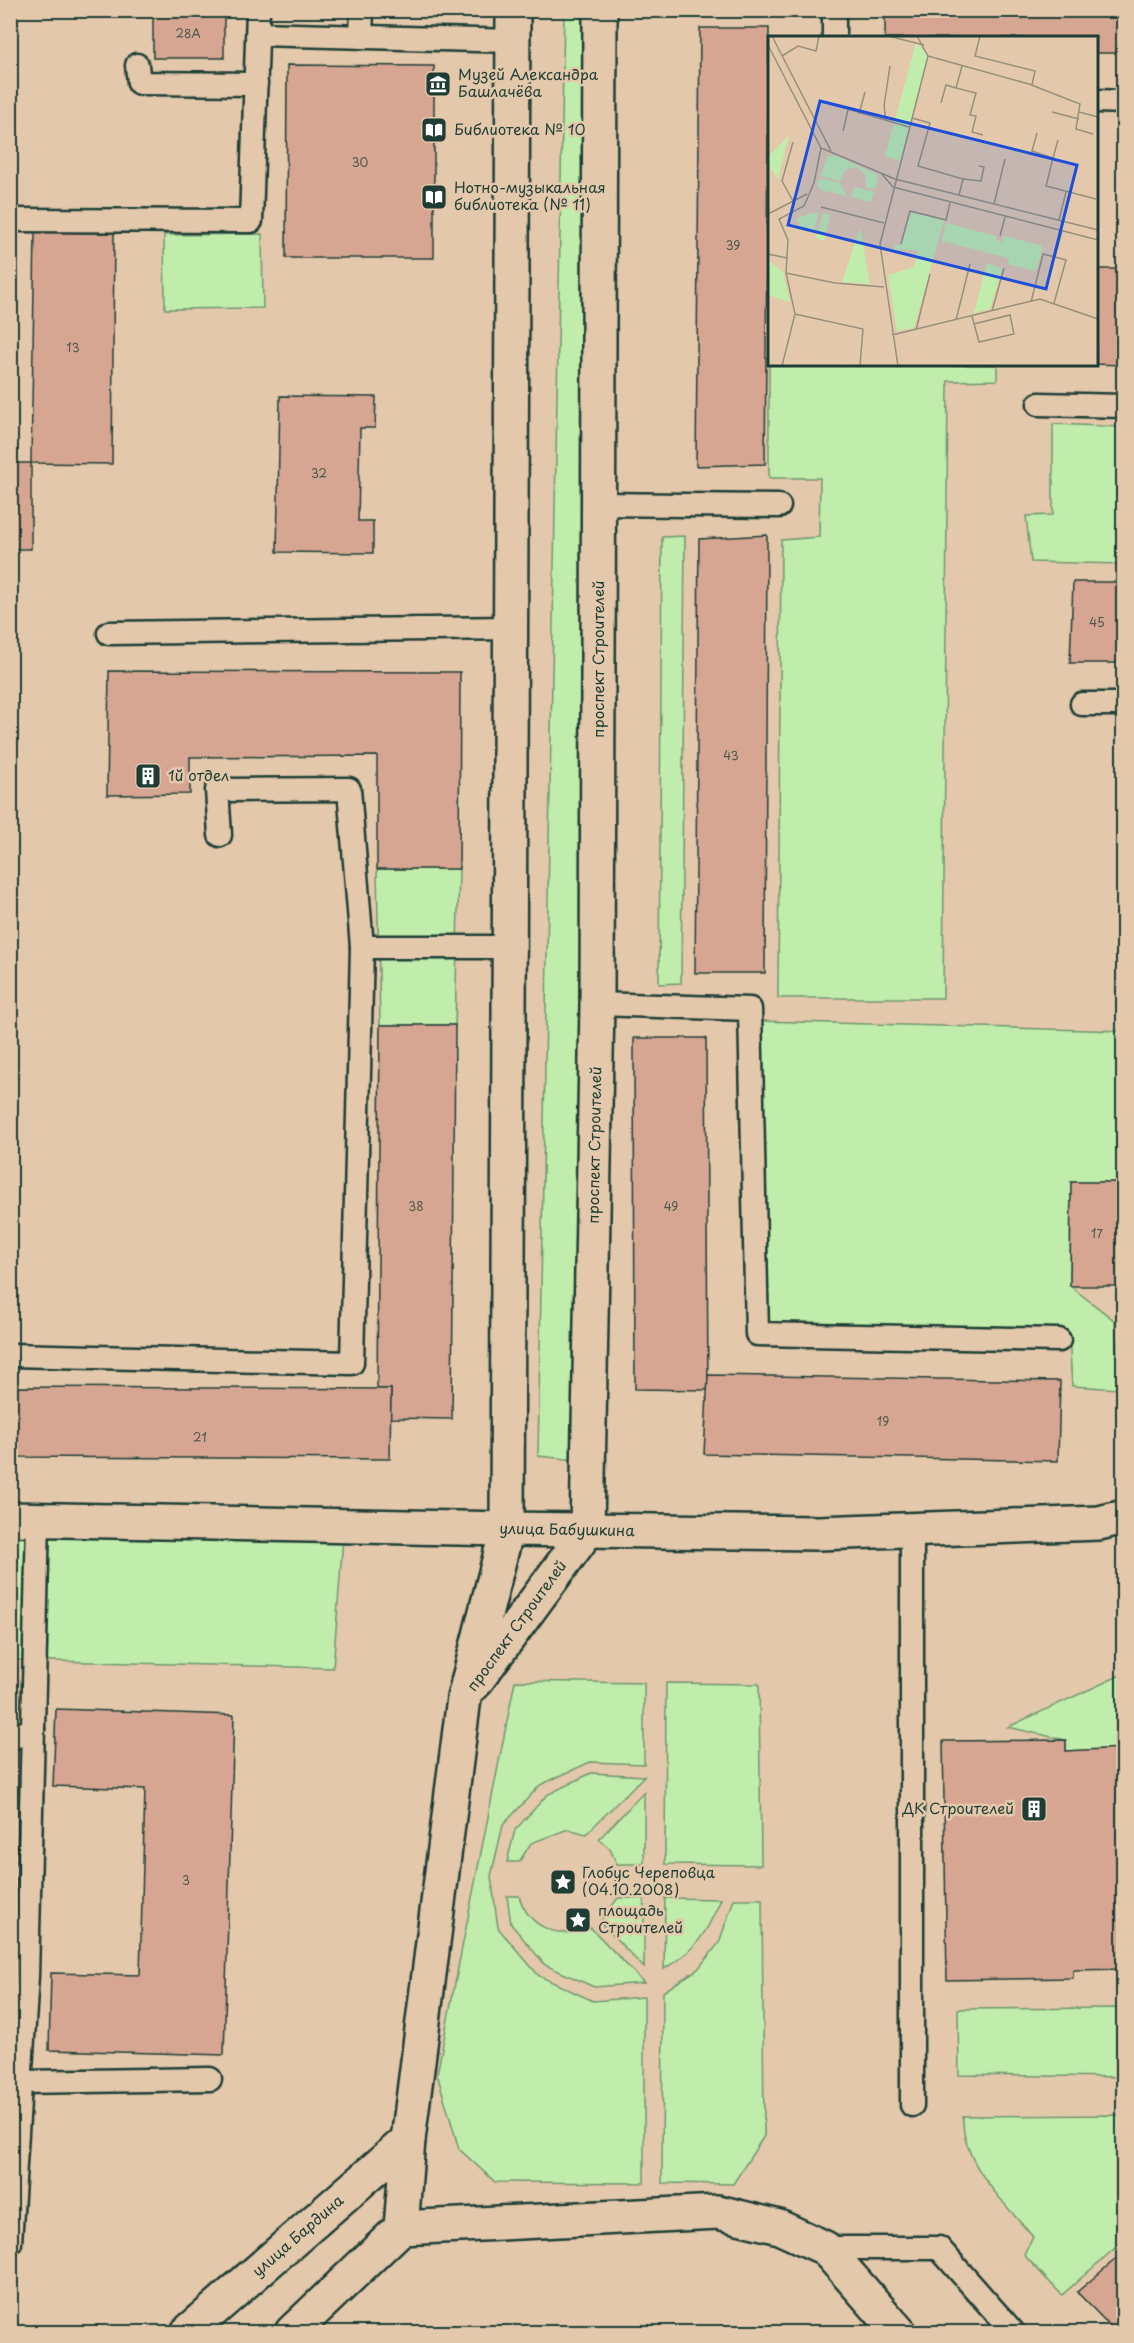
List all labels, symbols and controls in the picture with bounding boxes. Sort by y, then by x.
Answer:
house number: 28А [175,24,201,42]
inset map [768,36,1098,366]
place label: Музей Александра Башлачёва [458,62,599,102]
museum icon: Музей Александра Башлачёва [423,69,453,99]
library icon: Библиотека № 10 [419,115,449,145]
place label: Библиотека № 10 [454,117,585,140]
house number: 30 [352,153,369,171]
place label: Нотно-музыкальная библиотека (№ 11) [454,175,606,215]
library icon: Нотно-музыкальная библиотека (№ 11) [419,182,449,212]
house number: 39 [726,236,740,254]
house number: 13 [66,338,80,356]
house number: 32 [311,464,327,482]
street label: проспект Строителей [586,580,609,738]
house number: 45 [1089,613,1105,631]
house number: 43 [723,746,739,764]
building icon: 1й отдел [133,761,163,791]
place label: 1й отдел [168,763,229,786]
street label: проспект Строителей [581,1066,606,1224]
house number: 38 [408,1197,424,1215]
house number: 49 [664,1197,678,1215]
house number: 17 [1091,1224,1103,1242]
house number: 19 [877,1412,889,1430]
house number: 21 [193,1428,207,1446]
street label: улица Бабушкина [499,1516,635,1541]
street label: проспект Строителей [460,1555,571,1696]
building icon: ДК Строителей [1019,1794,1049,1824]
place label: ДК Строителей [902,1796,1014,1819]
place label: Глобус Череповца (04.10.2008) [582,1860,716,1900]
place icon: Глобус Череповца (04.10.2008) [548,1867,578,1897]
house number: 3 [182,1871,190,1889]
place label: площадь Строителей [598,1898,683,1938]
place icon: площадь Строителей [563,1905,593,1935]
street label: улица Бардина [246,2188,348,2281]

